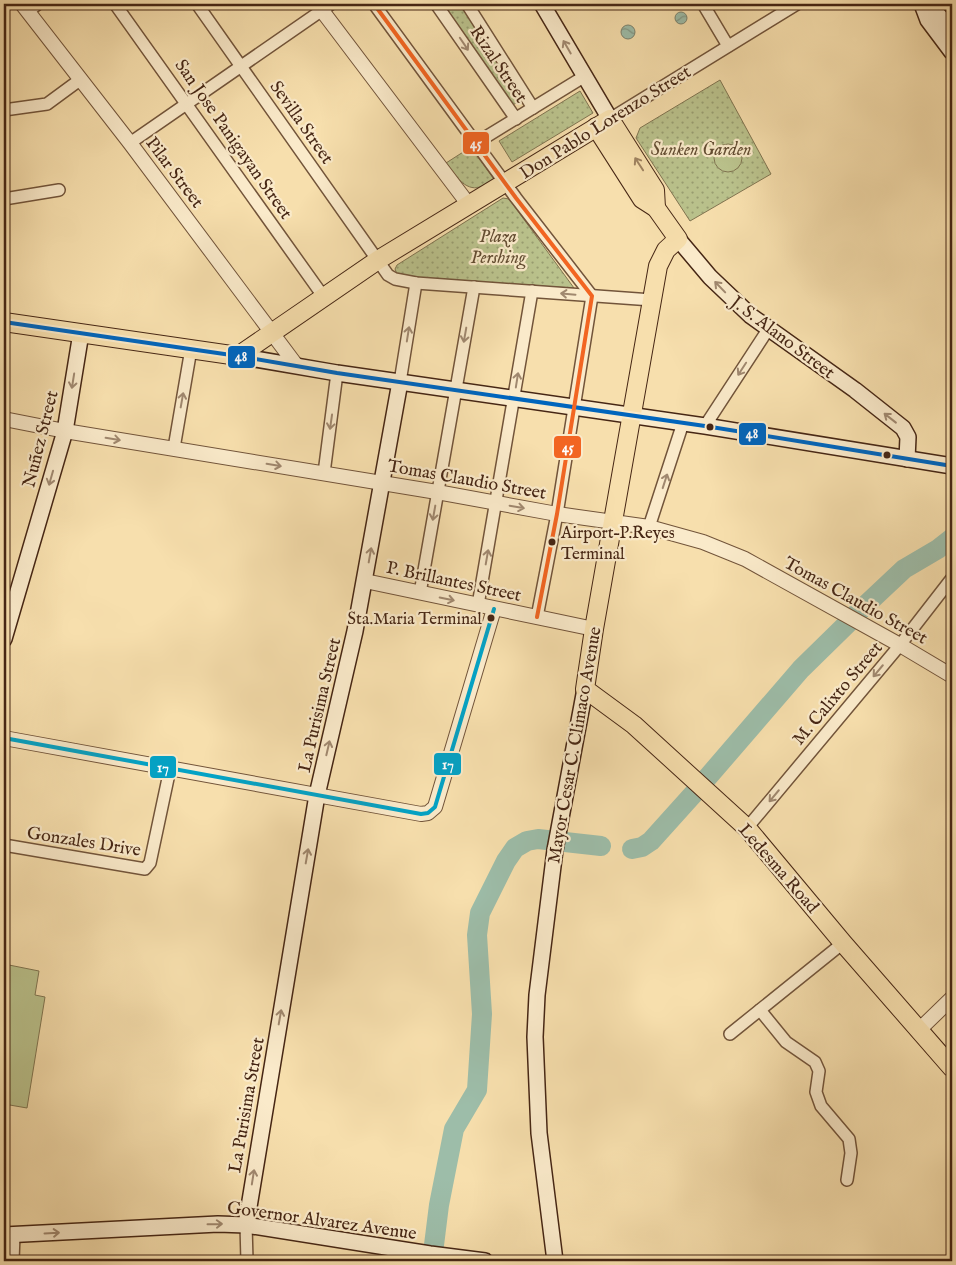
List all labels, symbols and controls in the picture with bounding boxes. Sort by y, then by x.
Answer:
street label: Rizal Street [464,22,532,108]
one-way arrow [459,37,469,51]
one-way arrow [562,40,572,54]
street label: San Jose Panigayan Street [169,55,297,224]
street label: Don Pablo Lorenzo Street [516,61,696,185]
street label: Sevilla Street [264,77,338,169]
line badge: 45 [462,131,490,155]
street label: Pilar Street [140,133,208,213]
text: 45 [470,135,482,153]
park label: Sunken Garden [651,139,751,162]
one-way arrow [633,157,643,171]
park label: Plaza Pershing [470,226,527,270]
one-way arrow [714,280,726,293]
one-way arrow [561,289,577,299]
street label: J. S. Alano Street [724,290,839,385]
one-way arrow [403,326,413,342]
one-way arrow [460,327,470,343]
line badge: 48 [227,345,256,369]
text: 48 [235,348,248,366]
one-way arrow [737,362,748,376]
one-way arrow [513,372,523,388]
one-way arrow [68,373,78,389]
street label: Nuñez Street [18,388,65,490]
one-way arrow [178,393,188,409]
one-way arrow [884,412,897,423]
one-way arrow [325,413,335,429]
unlabelled marker [705,422,715,432]
line badge: 48 [738,422,767,446]
text: 48 [746,425,759,443]
one-way arrow [105,434,121,444]
line badge: 45 [553,435,582,459]
text: 45 [562,439,574,457]
unlabelled marker [882,450,892,460]
street label: Tomas Claudio Street [386,455,548,506]
one-way arrow [265,460,281,470]
one-way arrow [46,469,56,485]
one-way arrow [660,473,670,489]
one-way arrow [508,502,524,512]
one-way arrow [428,504,438,520]
place label: Airport–P.Reyes Terminal [560,523,675,565]
marker: Airport–P.Reyes Terminal [547,537,557,547]
one-way arrow [365,547,375,563]
one-way arrow [482,549,492,565]
street label: Tomas Claudio Street [779,552,931,650]
street label: P. Brillantes Street [384,557,523,608]
one-way arrow [438,594,454,604]
place label: Sta.Maria Terminal [347,609,482,630]
marker: Sta.Maria Terminal [486,613,496,623]
street label: Mayor Cesar C. Climaco Avenue [543,625,608,866]
street label: La Purisima Street [294,636,347,775]
street label: M. Calixto Street [788,637,888,751]
one-way arrow [873,664,884,677]
one-way arrow [324,740,333,756]
line badge: 17 [433,752,462,776]
line badge: 17 [149,755,177,779]
text: 17 [442,756,454,774]
text: 17 [157,759,169,777]
one-way arrow [769,789,780,802]
street label: Ledesma Road [733,819,823,919]
street label: Gonzales Drive [25,822,142,863]
one-way arrow [303,849,313,865]
one-way arrow [276,1009,286,1025]
street label: La Purisima Street [224,1036,271,1175]
one-way arrow [249,1169,259,1185]
street label: Governor Alvarez Avenue [226,1197,418,1246]
one-way arrow [206,1220,222,1229]
one-way arrow [44,1228,60,1237]

